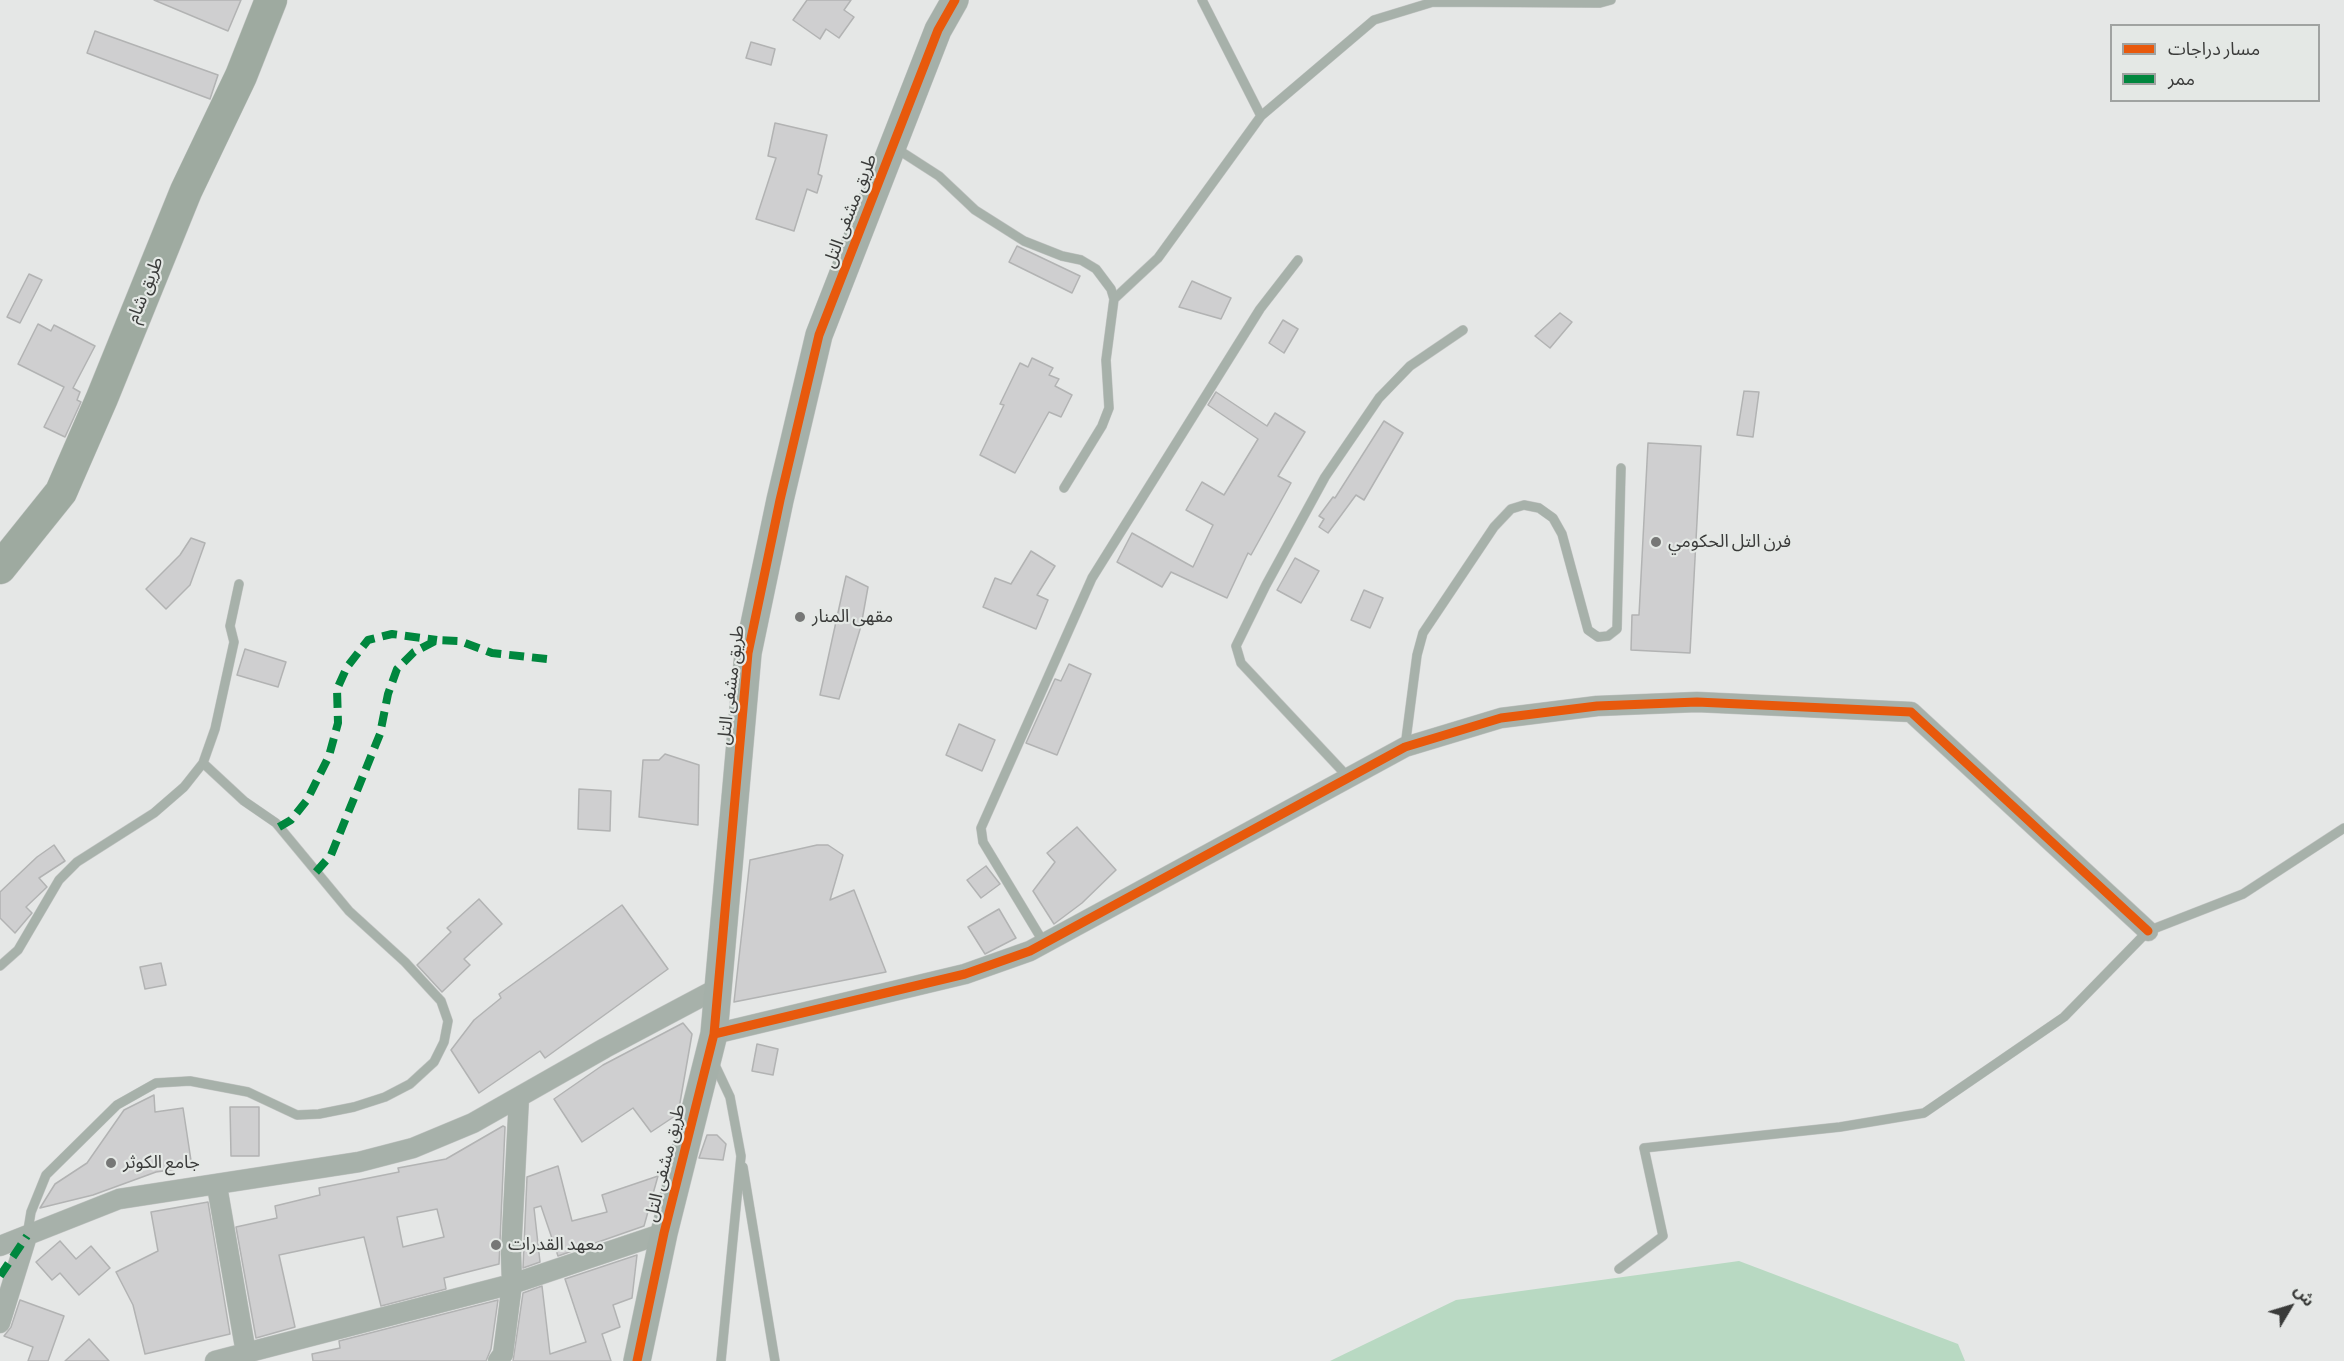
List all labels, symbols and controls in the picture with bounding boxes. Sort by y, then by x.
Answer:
legend [2110,24,2320,102]
text: مسار دراجات [2168,41,2260,59]
text: ممر [2168,71,2195,89]
street label: طريق مشفى التل [818,151,882,271]
street label: طريق شام [122,254,168,326]
place label: فرن التل الحكومي [1668,531,1791,553]
marker: فرن التل الحكومي [1649,535,1663,549]
place label: مقهى المنار [812,606,893,628]
marker: مقهى المنار [793,610,807,624]
street label: طريق مشفى التل [713,624,749,746]
street label: طريق مشفى التل [640,1102,690,1224]
place label: جامع الكوثر [123,1152,200,1174]
marker: جامع الكوثر [104,1156,118,1170]
place label: معهد القدرات [508,1234,604,1256]
marker: معهد القدرات [489,1238,503,1252]
north arrow [2260,1277,2320,1337]
text: ش [2291,1282,2317,1309]

